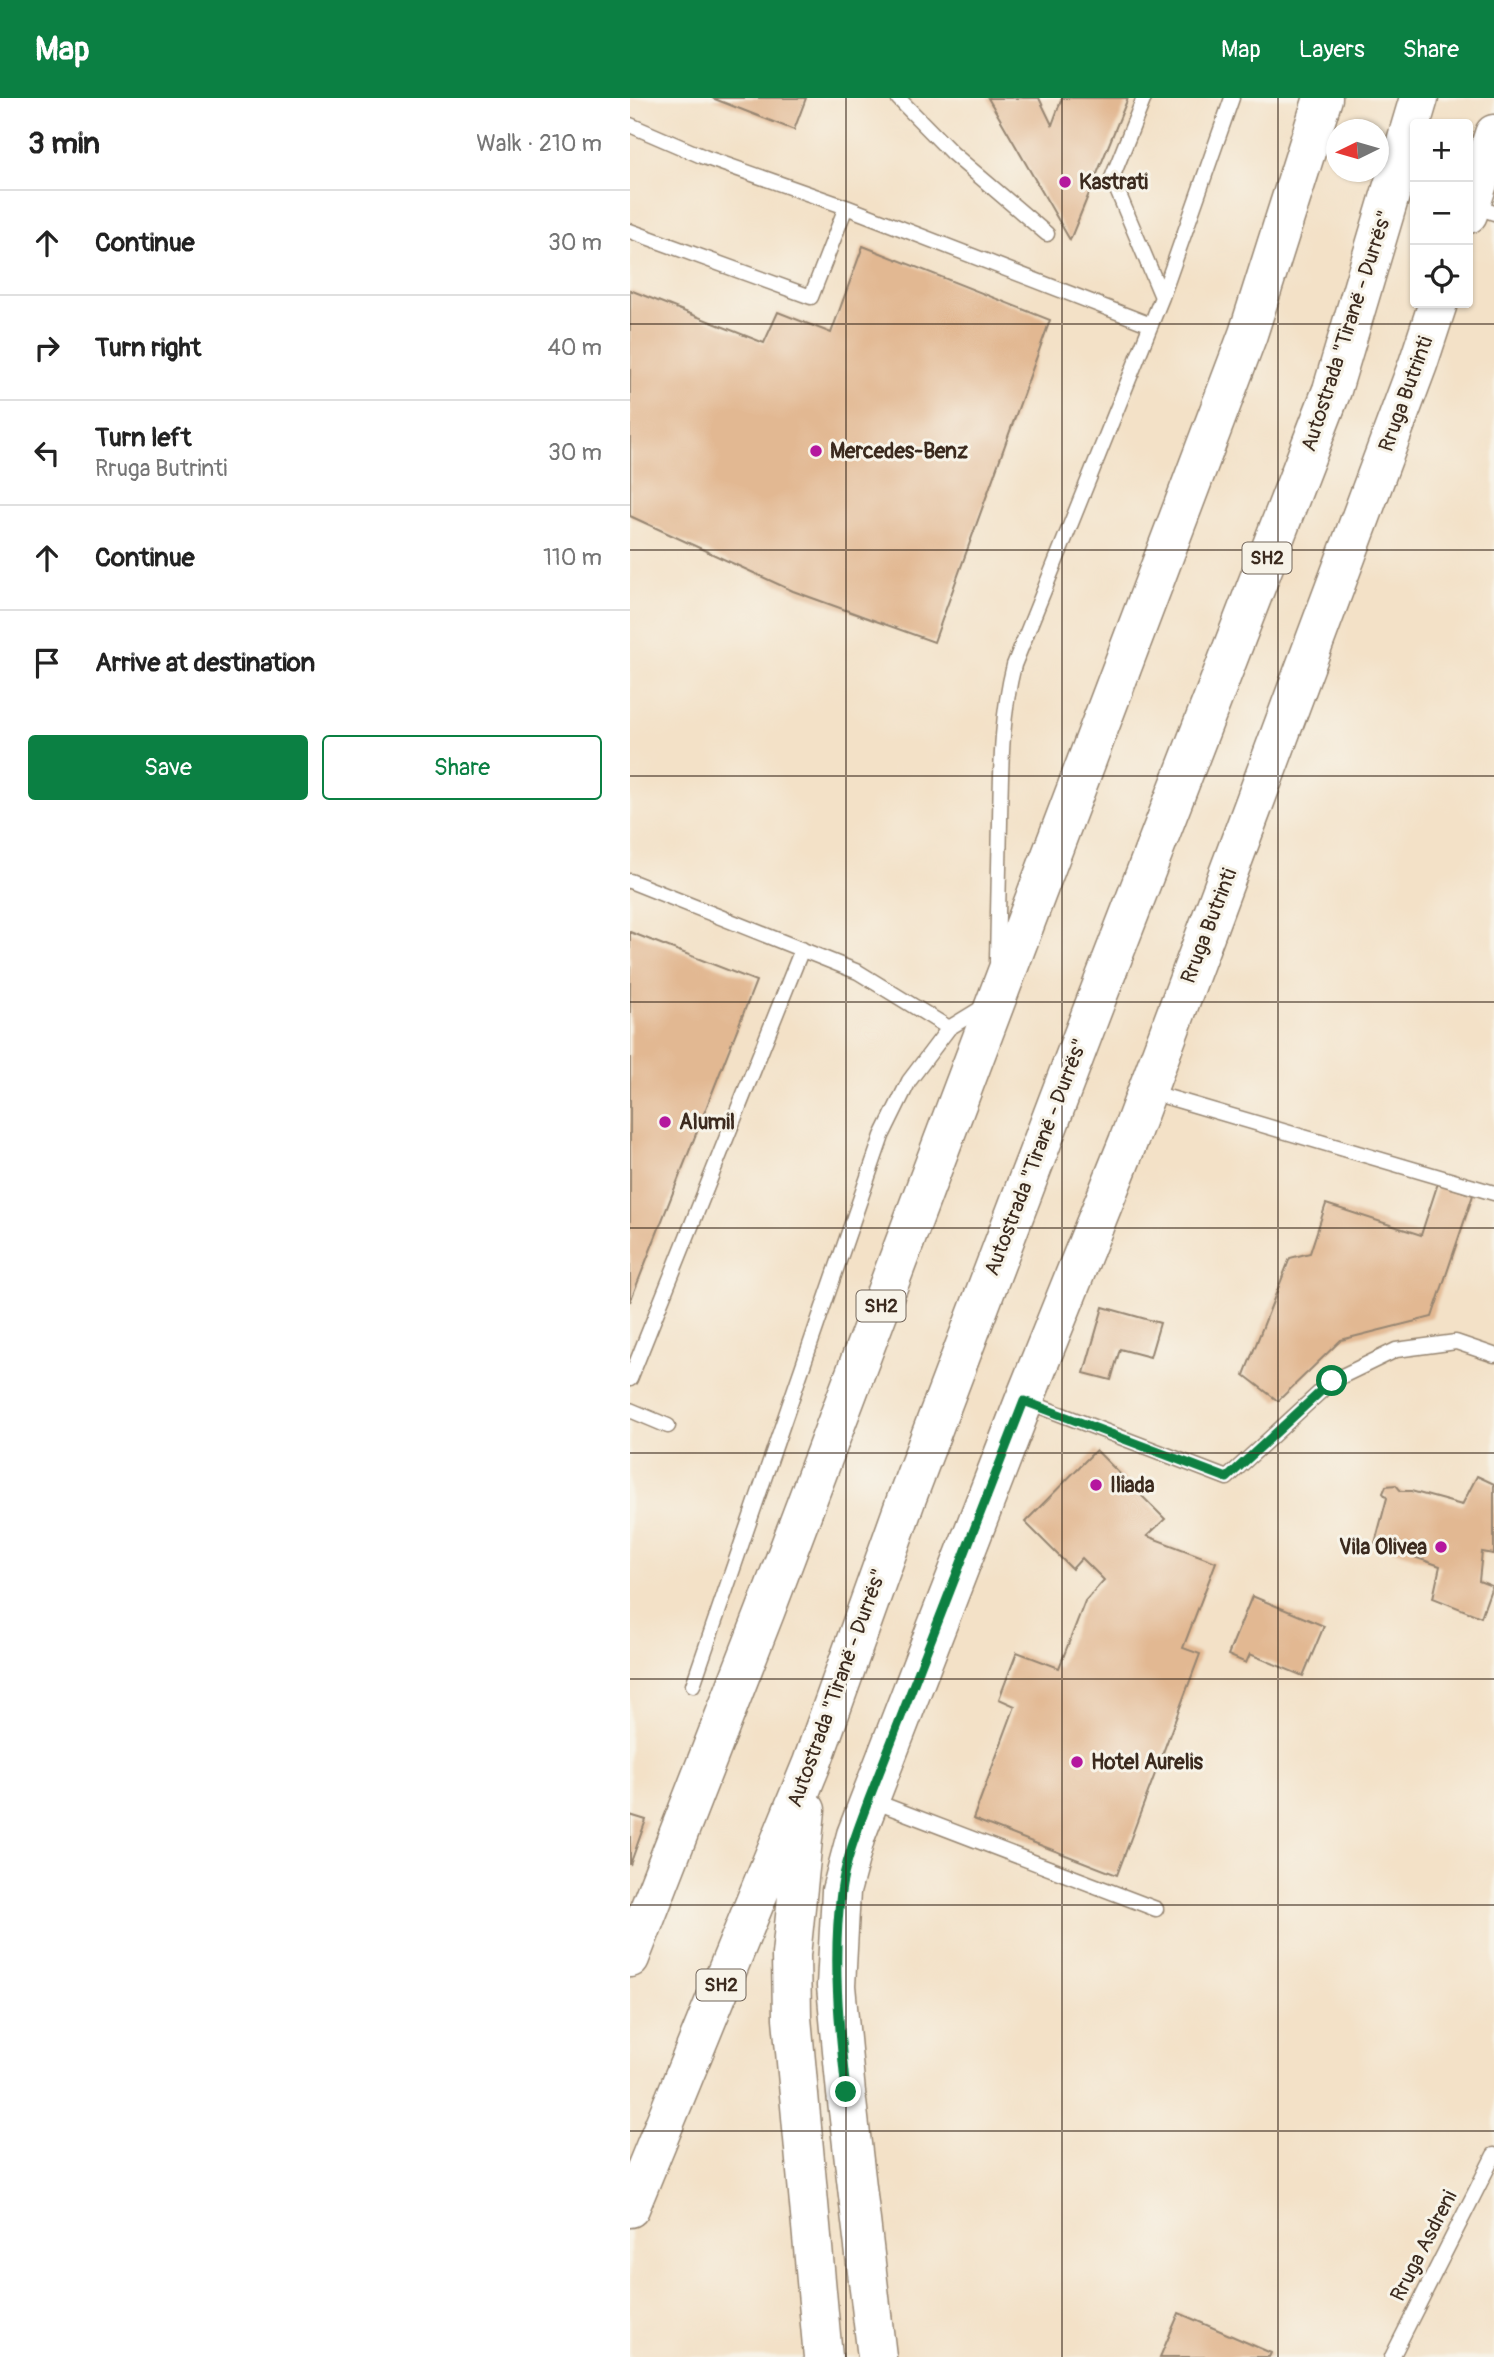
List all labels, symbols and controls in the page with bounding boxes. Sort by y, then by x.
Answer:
text: Map [35,29,90,70]
text: Map [1221,35,1261,64]
text: Layers [1299,35,1365,64]
text: Share [1403,35,1459,64]
north arrow [1326,119,1389,182]
map controls [1410,119,1473,308]
button: + [1410,119,1473,182]
text: 3 min [28,125,100,162]
text: Walk · 210 m [476,129,602,158]
place label: Kastrati [1079,169,1148,196]
marker: Kastrati [1057,174,1073,190]
button: − [1410,182,1473,245]
street label: Autostrada "Tiranë - Durrës" [1295,207,1399,455]
icon: ahead [28,224,66,262]
text: Continue [95,227,195,259]
text: 30 m [548,228,602,257]
button: locate [1410,245,1473,308]
icon: right [28,329,66,367]
text: Turn right [95,332,201,364]
street label: Rruga Butrinti [1373,332,1439,455]
text: 40 m [548,333,602,362]
text: Turn left [95,422,191,454]
icon: left [28,434,66,472]
text: 30 m [548,438,602,467]
place label: Mercedes-Benz [830,438,968,465]
marker: Mercedes-Benz [808,443,824,459]
text: Rruga Butrinti [95,454,227,483]
icon: ahead [28,539,66,577]
text: Continue [95,542,195,574]
road number: SH2 [1242,542,1292,573]
text: 110 m [543,543,602,572]
icon: arrive [28,644,66,682]
text: Arrive at destination [95,647,315,679]
button: Save [28,735,308,800]
button: Share [322,735,602,800]
street label: Rruga Butrinti [1175,864,1243,987]
street label: Autostrada "Tiranë - Durrës" [978,1035,1094,1279]
place label: Alumil [679,1109,735,1136]
marker: Alumil [657,1114,673,1130]
road number: SH2 [856,1290,906,1322]
route start [1316,1365,1347,1396]
place label: Iliada [1110,1472,1155,1499]
marker: Iliada [1088,1477,1104,1493]
place label: Vila Olivea [1339,1534,1427,1561]
marker: Vila Olivea [1433,1539,1449,1555]
street label: Autostrada "Tiranë - Durrës" [781,1565,893,1811]
place label: Hotel Aurelis [1091,1749,1203,1776]
marker: Hotel Aurelis [1069,1754,1085,1770]
road number: SH2 [696,1969,746,2000]
route end [830,2076,861,2107]
street label: Rruga Asdreni [1384,2186,1464,2306]

